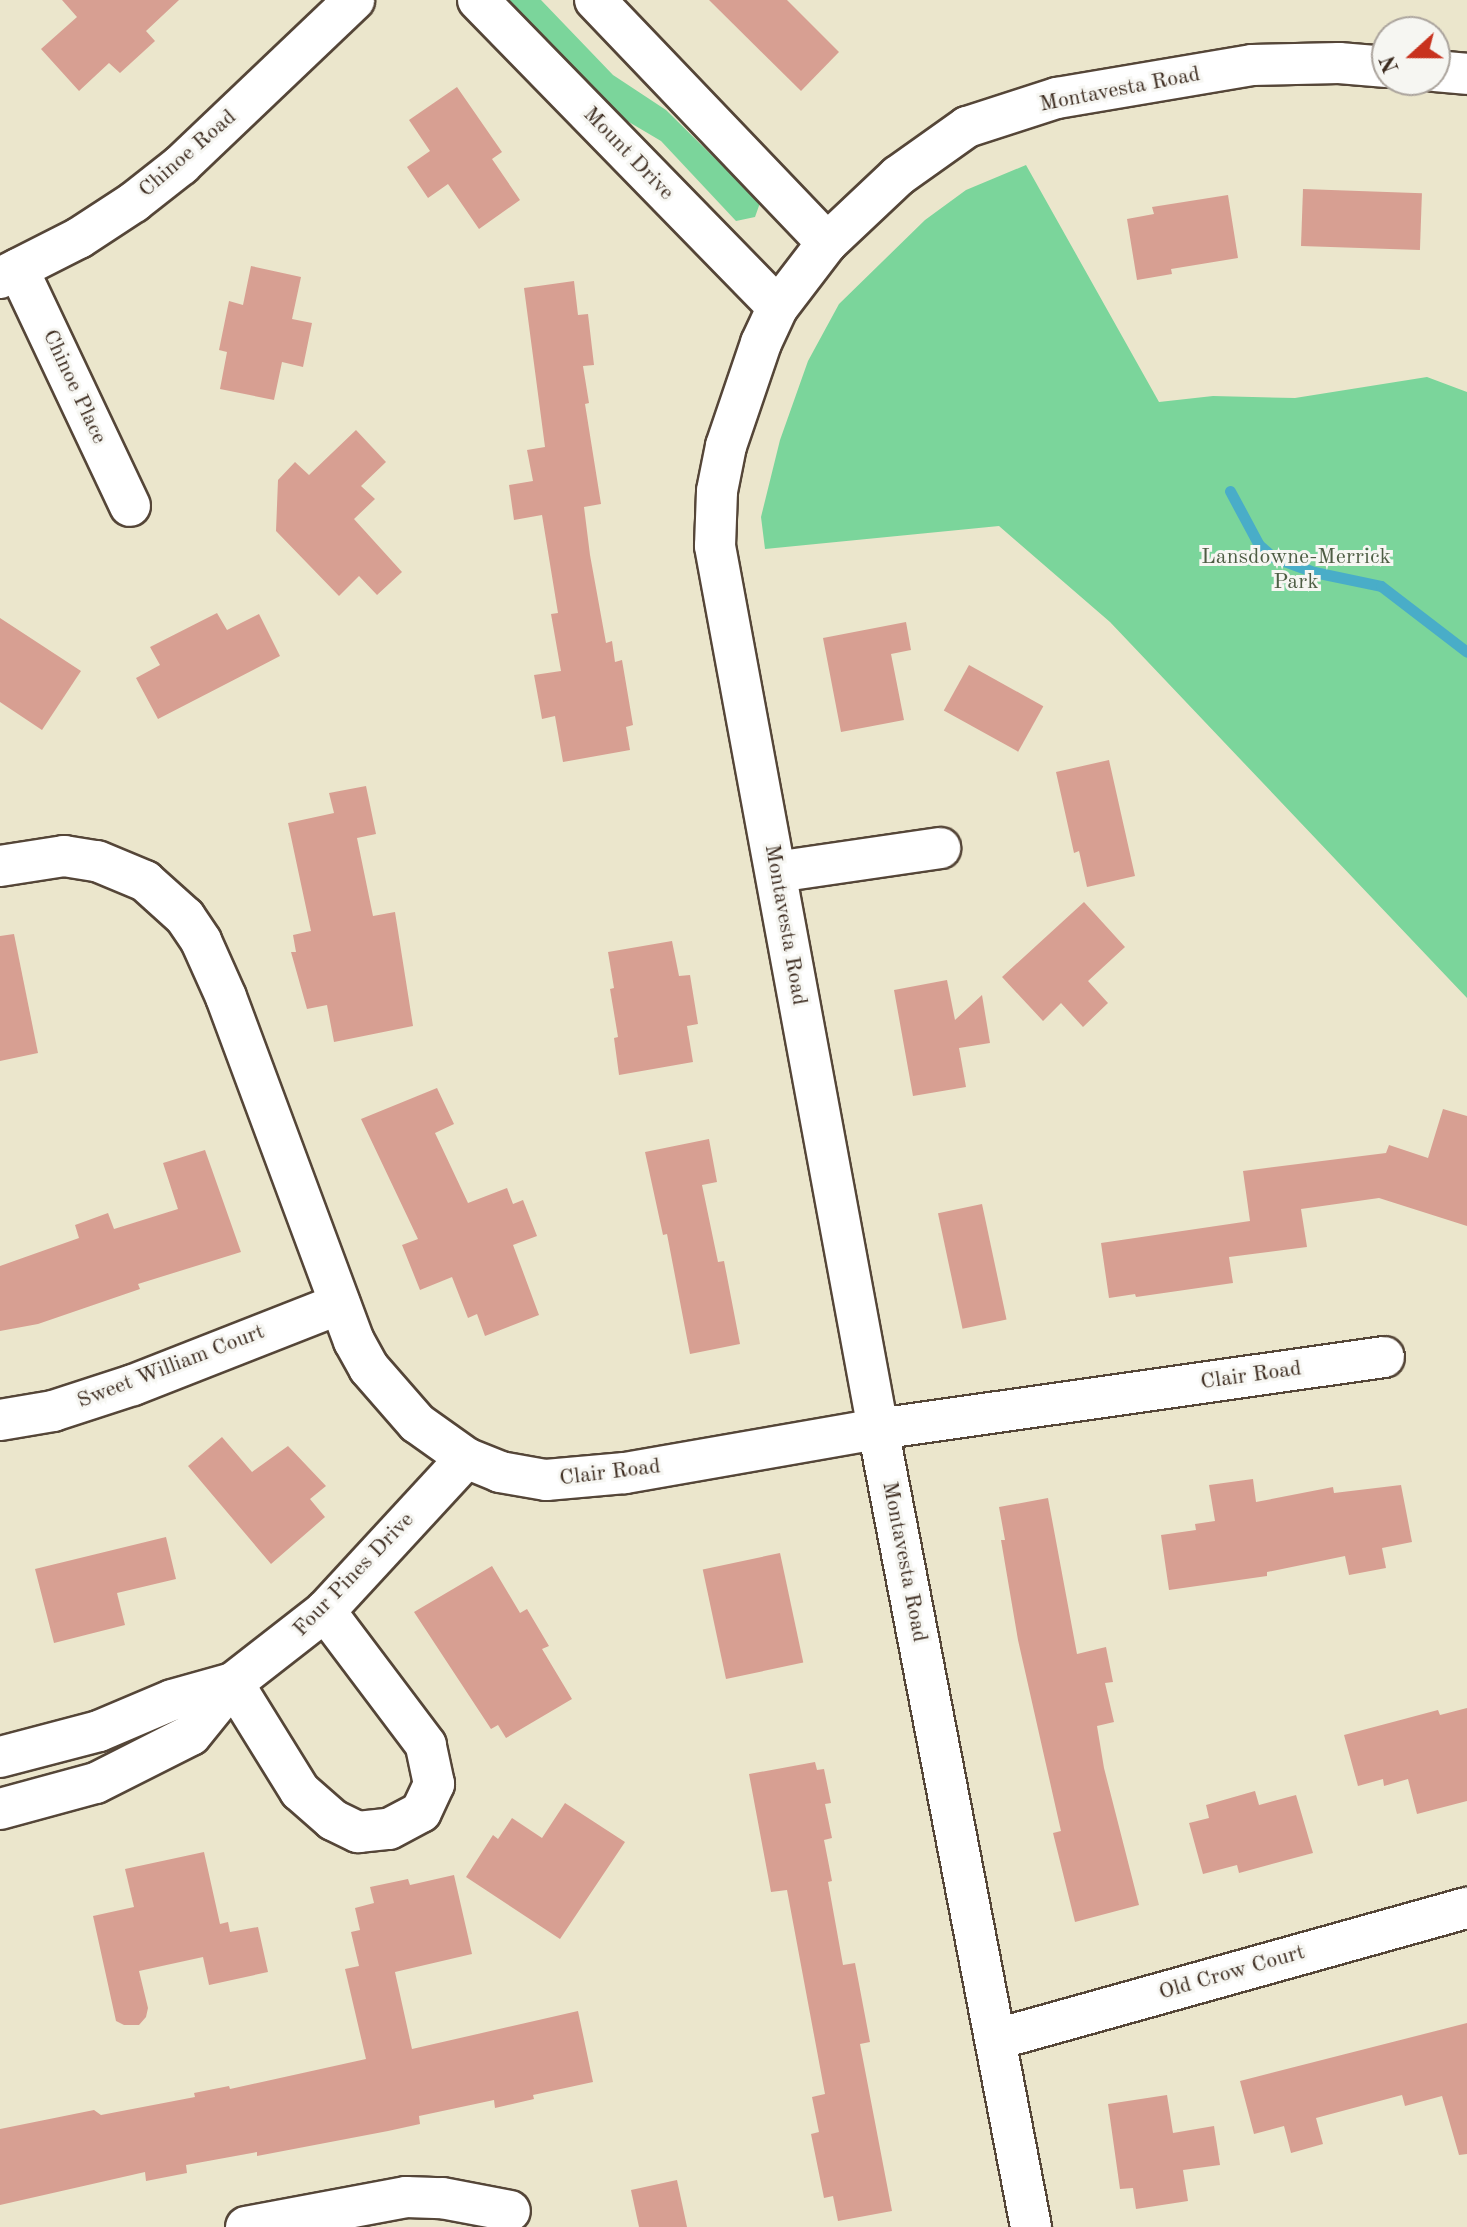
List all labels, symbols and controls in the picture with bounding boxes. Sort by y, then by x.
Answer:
north arrow [1371,16,1451,96]
text: N [1377,52,1404,76]
street label: Montavesta Road [1037,61,1203,119]
street label: Mount Drive [577,102,679,206]
street label: Chinoe Road [134,104,242,204]
street label: Chinoe Place [36,326,112,448]
park label: Lansdowne-Merrick Park [1201,544,1391,596]
street label: Montavesta Road [758,842,812,1008]
street label: Sweet William Court [74,1319,268,1415]
street label: Clair Road [1199,1356,1303,1396]
street label: Clair Road [558,1454,662,1492]
street label: Montavesta Road [875,1479,933,1645]
street label: Four Pines Drive [288,1507,420,1643]
street label: Old Crow Court [1156,1940,1308,2006]

